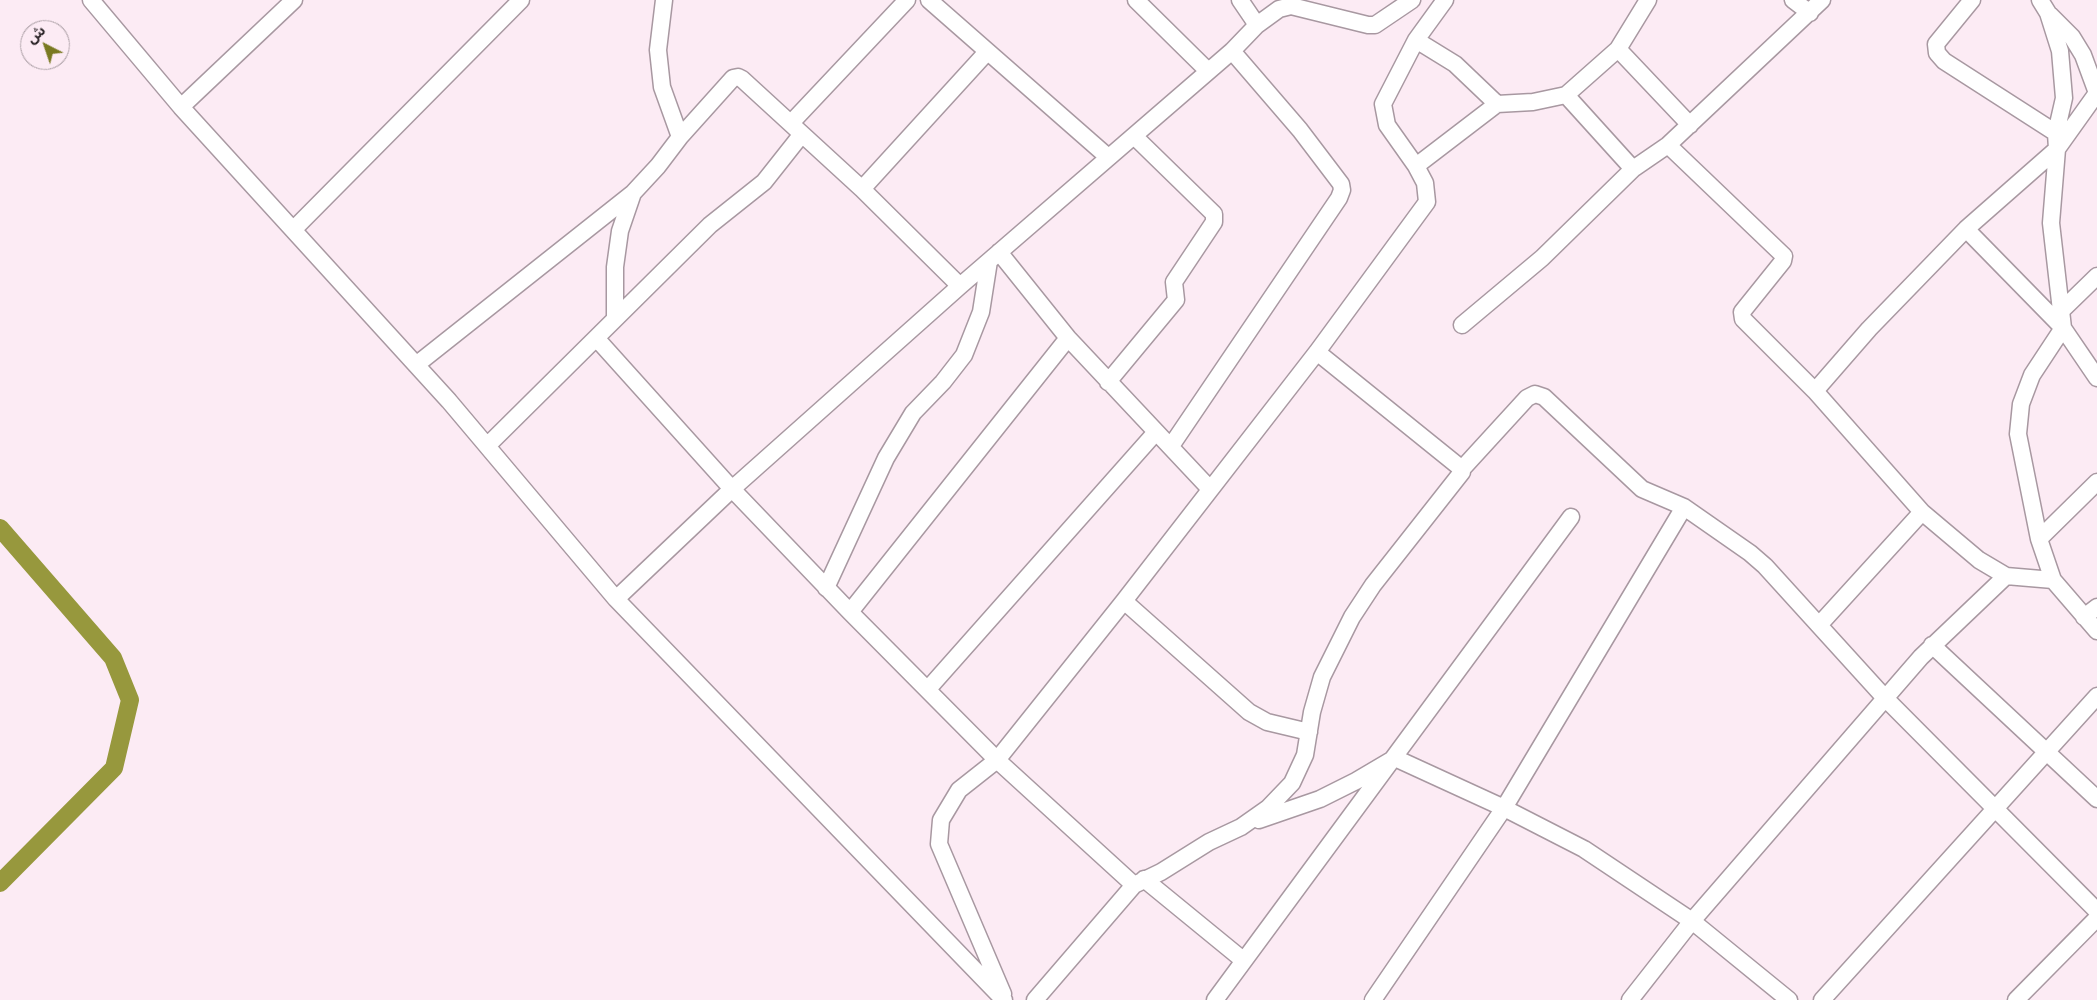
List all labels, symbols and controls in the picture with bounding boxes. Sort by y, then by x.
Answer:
north arrow [20,20,70,70]
text: ش [23,21,49,48]

